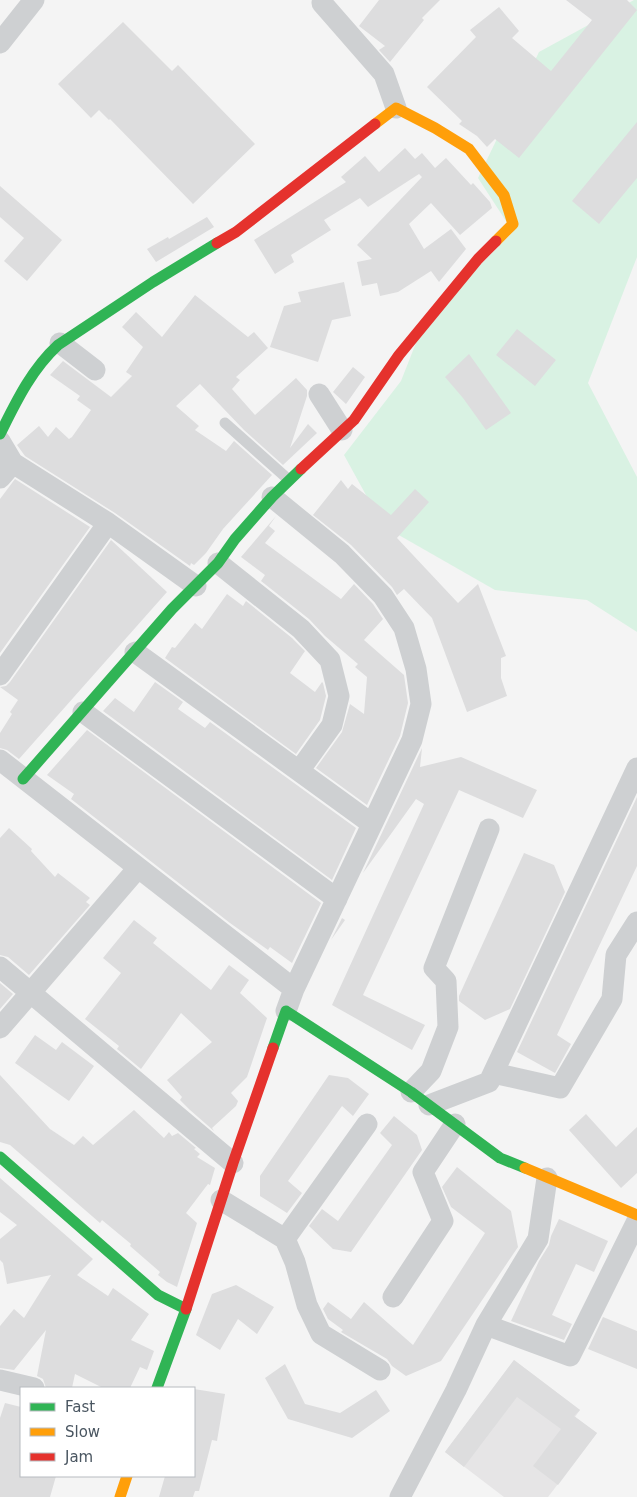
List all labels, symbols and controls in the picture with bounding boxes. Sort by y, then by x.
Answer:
legend [20,1387,195,1477]
text: Fast [65,1398,95,1416]
text: Slow [65,1423,100,1441]
text: Jam [64,1448,93,1466]

